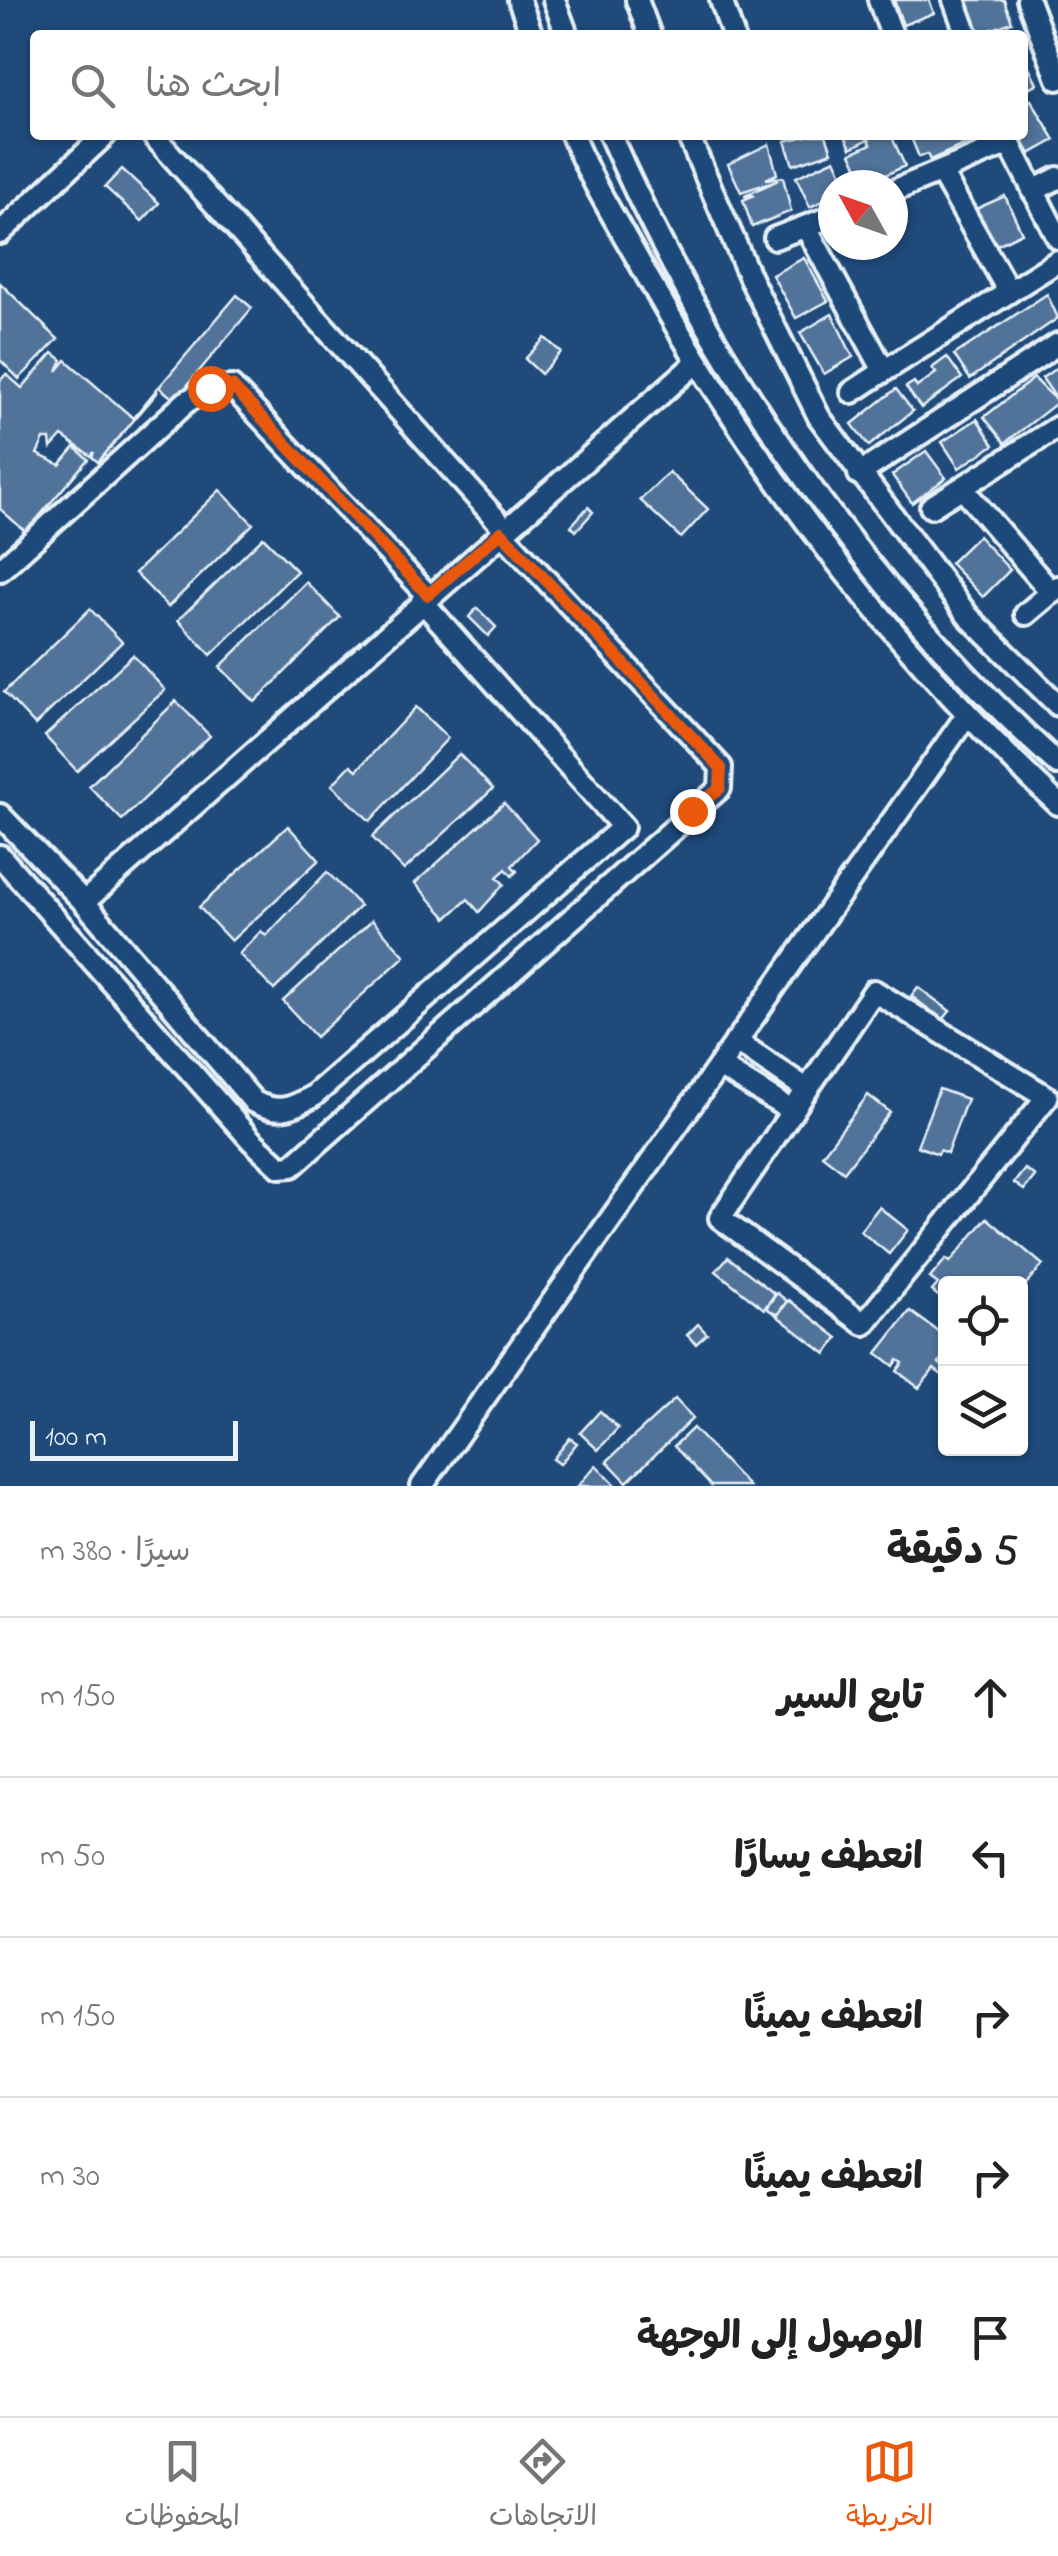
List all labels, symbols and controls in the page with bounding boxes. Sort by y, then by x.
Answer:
search box [30,30,1028,140]
icon: search [65,58,120,113]
text: ابحث هنا [145,59,282,115]
north arrow [818,170,908,260]
route start [188,366,234,412]
route end [670,789,716,835]
map controls [938,1276,1028,1456]
button: locate [938,1276,1028,1366]
button: layers [938,1366,1028,1456]
scale bar [30,1416,238,1460]
text: 100 m [45,1418,107,1459]
text: 5 دقيقة [887,1522,1018,1583]
text: سيرًا · 380 m [40,1529,190,1576]
icon: ahead [963,1670,1018,1725]
text: تابع السير [778,1671,923,1727]
text: 150 m [40,1674,115,1721]
icon: left [963,1830,1018,1885]
text: انعطف يسارًا [734,1831,923,1887]
text: 50 m [40,1834,105,1881]
icon: right [963,1990,1018,2045]
text: انعطف يمينًا [744,1991,923,2047]
text: 150 m [40,1994,115,2041]
icon: right [963,2150,1018,2205]
text: انعطف يمينًا [744,2151,923,2207]
text: 30 m [40,2154,100,2201]
icon: arrive [963,2310,1018,2365]
text: الوصول إلى الوجهة [637,2311,923,2367]
tab: المحفوظات [125,2434,240,2540]
tab: الاتجاهات [489,2434,597,2540]
tab: الخريطة [846,2434,933,2540]

